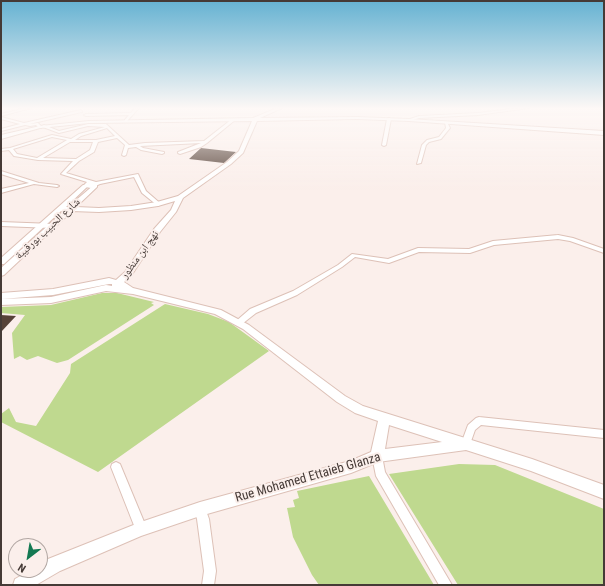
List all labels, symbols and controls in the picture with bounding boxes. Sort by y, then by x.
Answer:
street label: شارع الحبيب بورقيبة [13,196,83,262]
street label: نهج ابن منظور [118,228,162,282]
street label: Rue Mohamed Ettaieb Glanza [234,450,382,506]
north arrow [8,538,48,578]
text: N [16,561,28,575]

